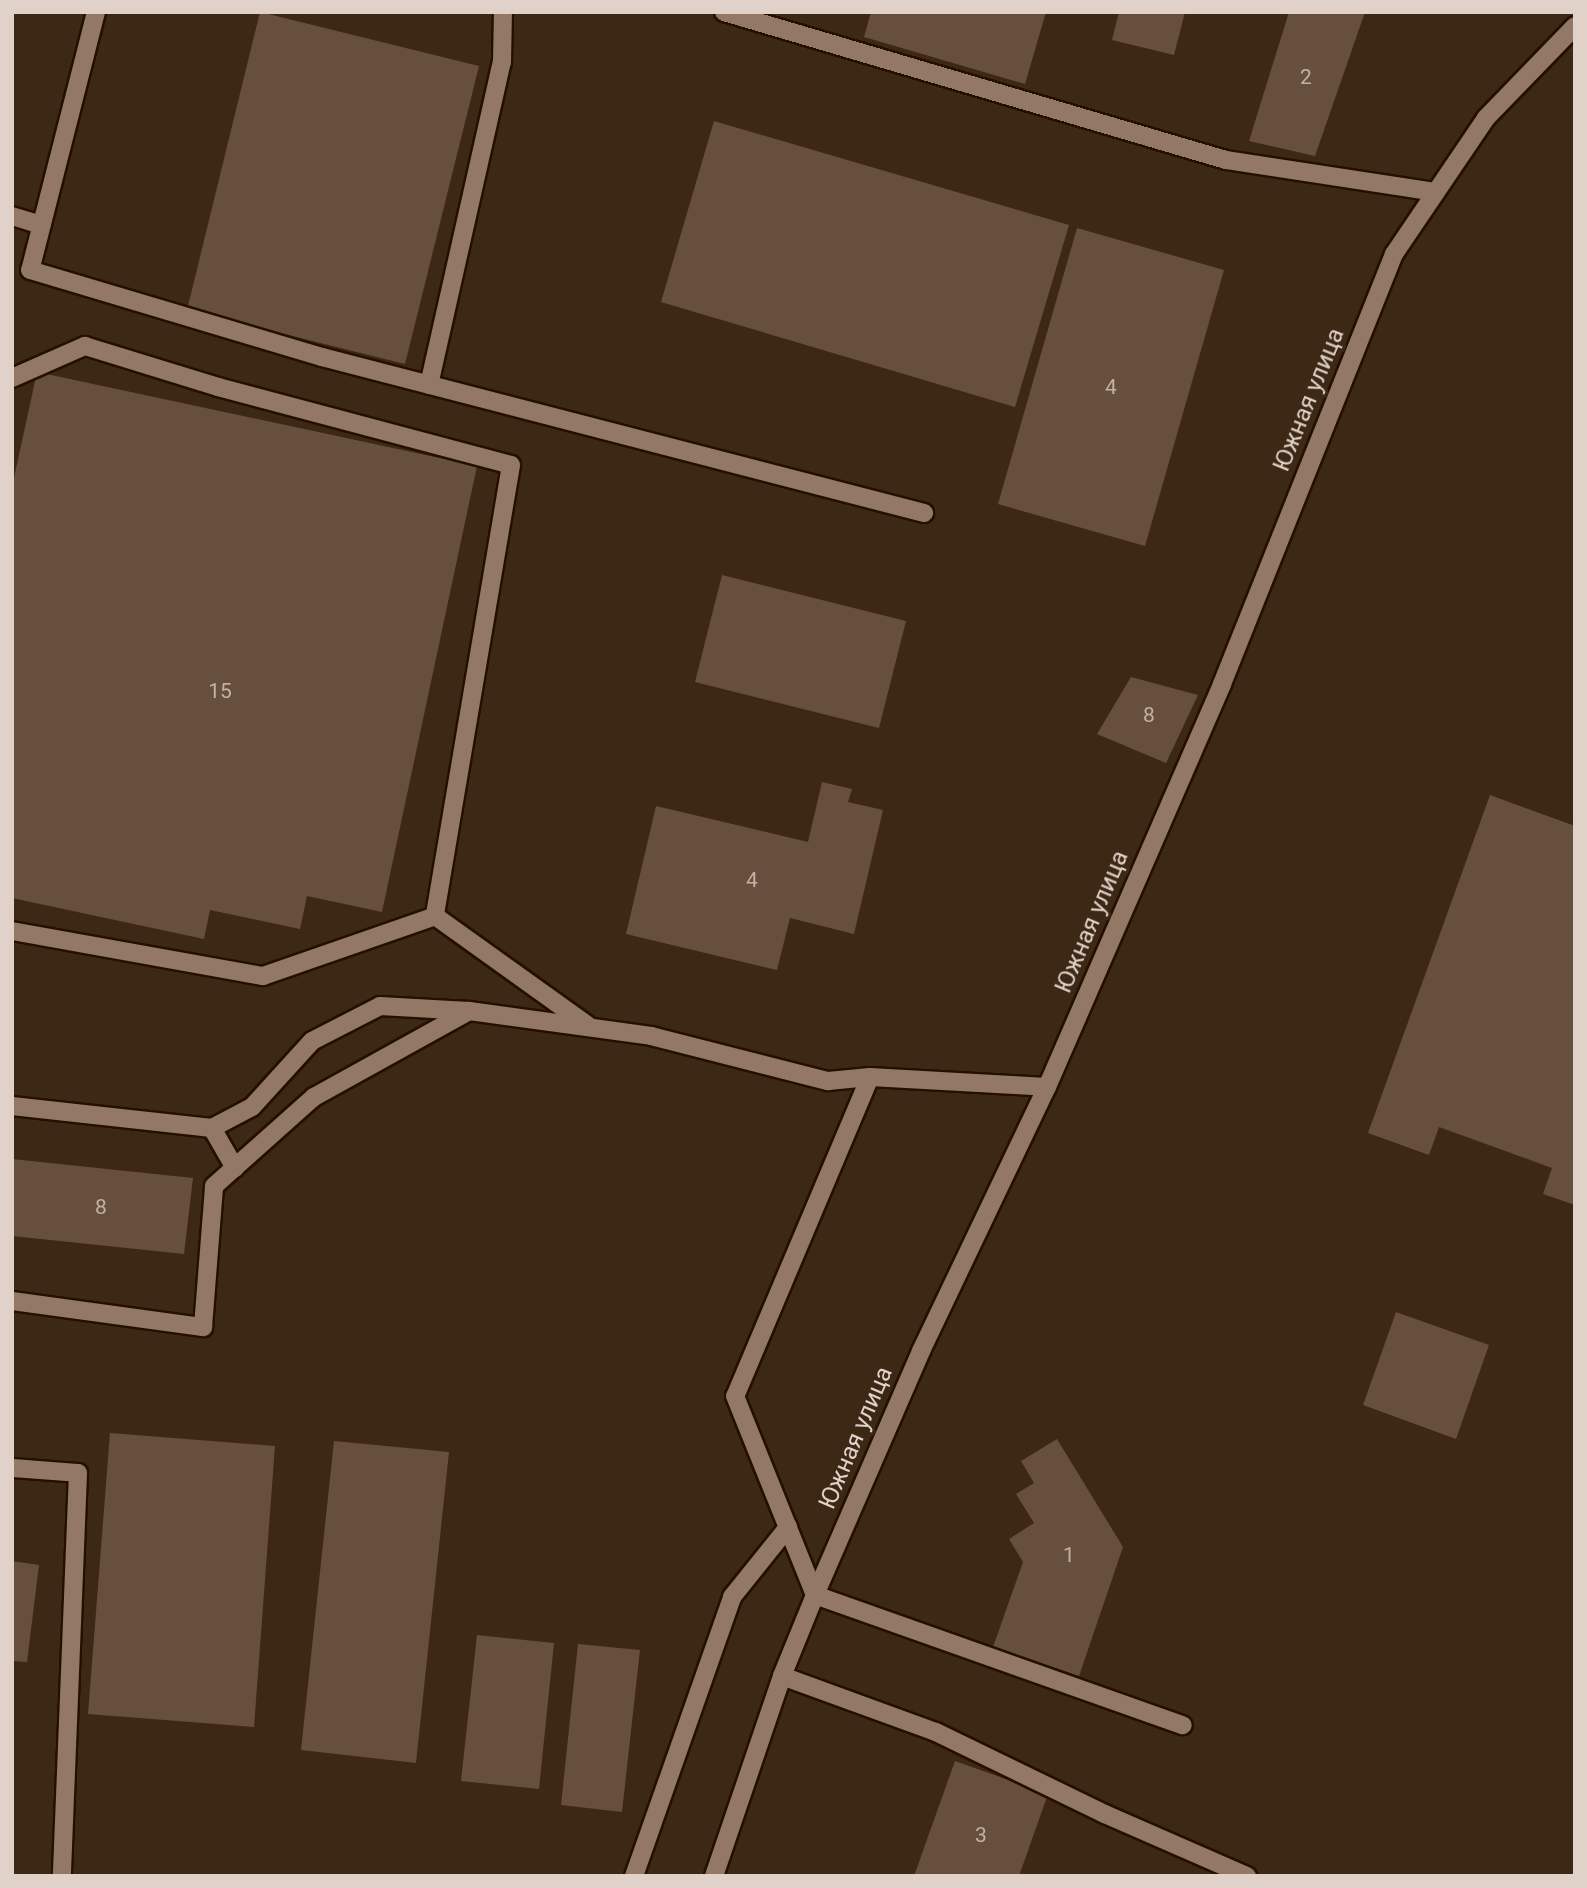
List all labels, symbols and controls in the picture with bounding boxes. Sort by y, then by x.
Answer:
house number: 2 [1300,64,1312,90]
street label: Южная улица [1267,324,1351,476]
house number: 4 [1105,374,1117,400]
house number: 15 [208,678,232,704]
house number: 8 [1143,702,1155,728]
street label: Южная улица [1049,847,1135,997]
house number: 4 [746,867,758,893]
house number: 8 [95,1194,107,1220]
street label: Южная улица [813,1363,899,1513]
house number: 1 [1063,1542,1075,1568]
house number: 3 [975,1822,987,1848]

